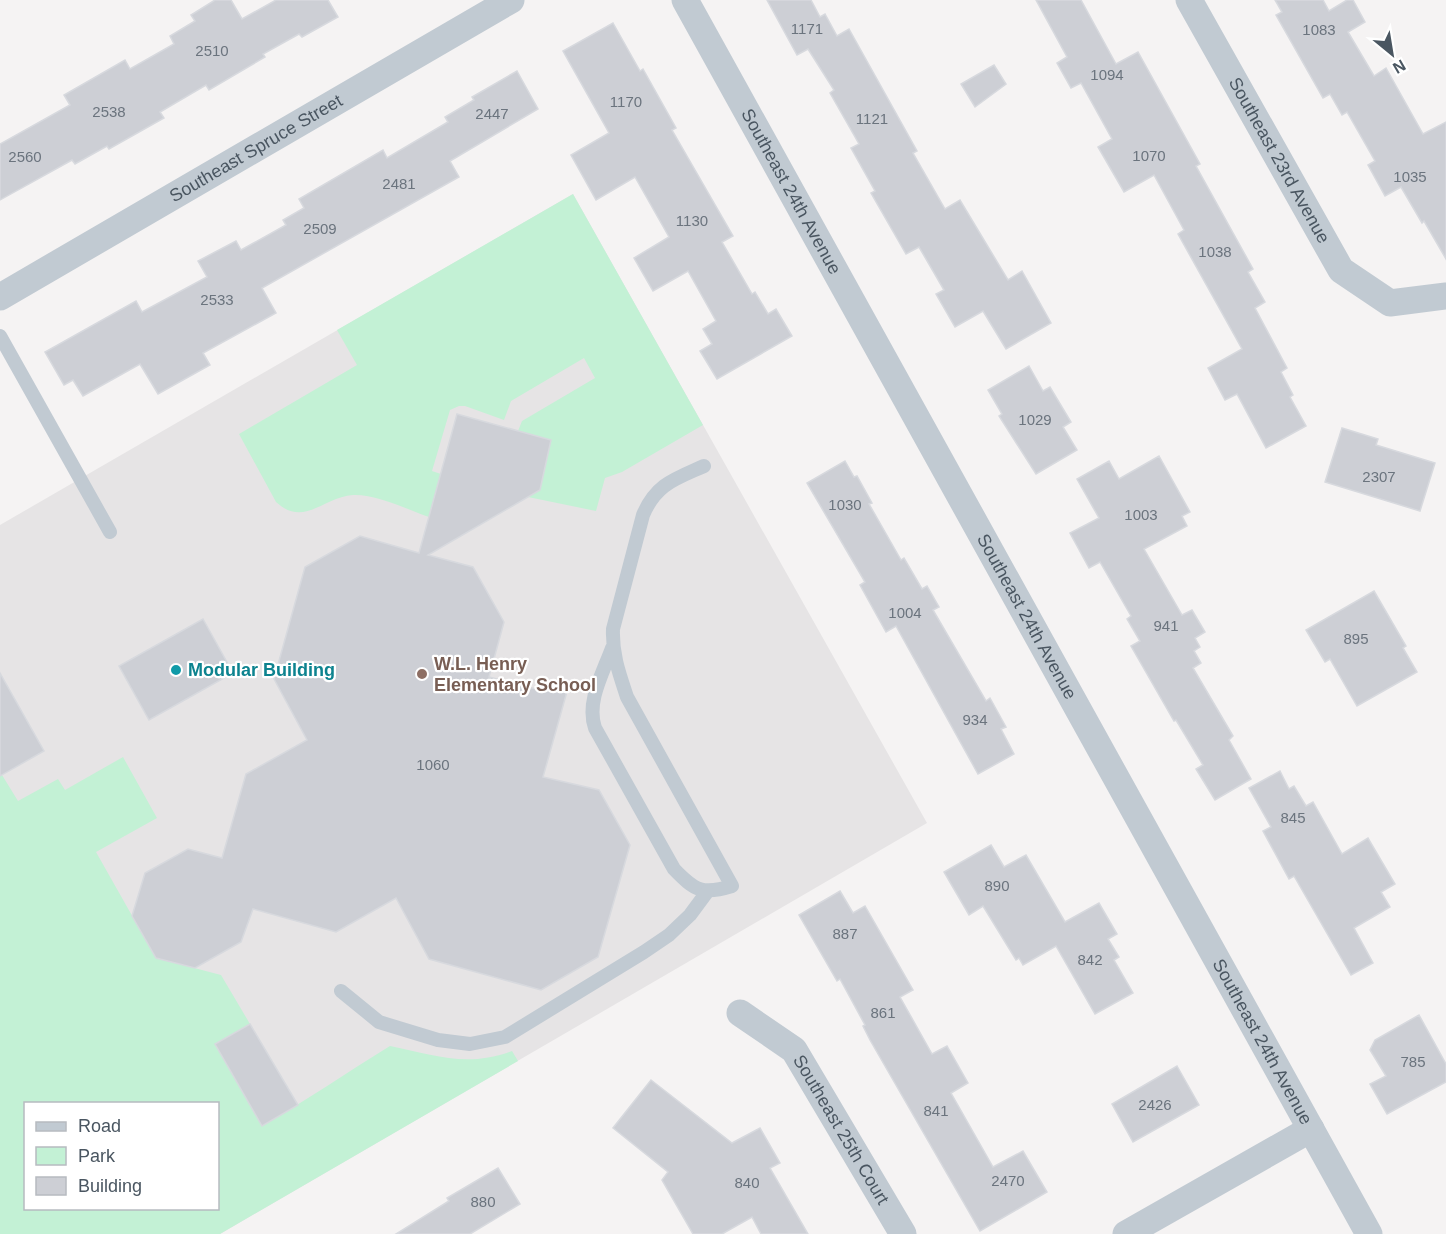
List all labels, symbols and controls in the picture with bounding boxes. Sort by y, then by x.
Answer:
house number: 1171 [791,20,823,37]
house number: 1083 [1302,21,1336,38]
north arrow [1362,24,1422,84]
house number: 2510 [195,42,229,59]
text: N [1390,56,1409,77]
house number: 1094 [1090,66,1124,83]
street label: Southeast 23rd Avenue [1225,74,1334,247]
street label: Southeast Spruce Street [166,90,346,206]
house number: 1170 [610,93,642,110]
house number: 2538 [92,103,126,120]
house number: 2447 [475,105,509,122]
street label: Southeast 24th Avenue [737,105,845,278]
house number: 1121 [856,110,888,127]
house number: 1070 [1132,147,1166,164]
house number: 2560 [8,148,42,165]
house number: 1035 [1393,168,1427,185]
house number: 2481 [382,175,416,192]
house number: 1130 [676,212,708,229]
house number: 2509 [303,220,337,237]
house number: 1038 [1198,243,1232,260]
house number: 2533 [200,291,234,308]
house number: 1029 [1018,411,1052,428]
house number: 2307 [1362,468,1396,485]
house number: 1030 [828,496,862,513]
house number: 1003 [1124,506,1158,523]
street label: Southeast 24th Avenue [973,530,1081,703]
house number: 1004 [888,604,922,621]
house number: 941 [1153,617,1179,634]
house number: 895 [1343,630,1369,647]
place label: W.L. Henry Elementary School [434,654,596,695]
place label: Modular Building [188,660,335,680]
marker: Modular Building [169,663,183,677]
marker: W.L. Henry Elementary School [415,667,429,681]
house number: 934 [962,711,988,728]
house number: 1060 [416,756,450,773]
house number: 845 [1280,809,1306,826]
house number: 890 [984,877,1010,894]
house number: 887 [832,925,858,942]
house number: 842 [1077,951,1103,968]
street label: Southeast 24th Avenue [1209,956,1316,1128]
house number: 861 [870,1004,896,1021]
street label: Southeast 25th Court [789,1051,893,1208]
house number: 785 [1400,1053,1426,1070]
house number: 2426 [1138,1096,1172,1113]
legend [24,1102,219,1210]
house number: 841 [923,1102,949,1119]
text: Road [78,1116,121,1136]
text: Park [78,1146,116,1166]
house number: 2470 [991,1172,1025,1189]
house number: 840 [734,1174,760,1191]
text: Building [78,1176,142,1196]
house number: 880 [470,1193,496,1210]

